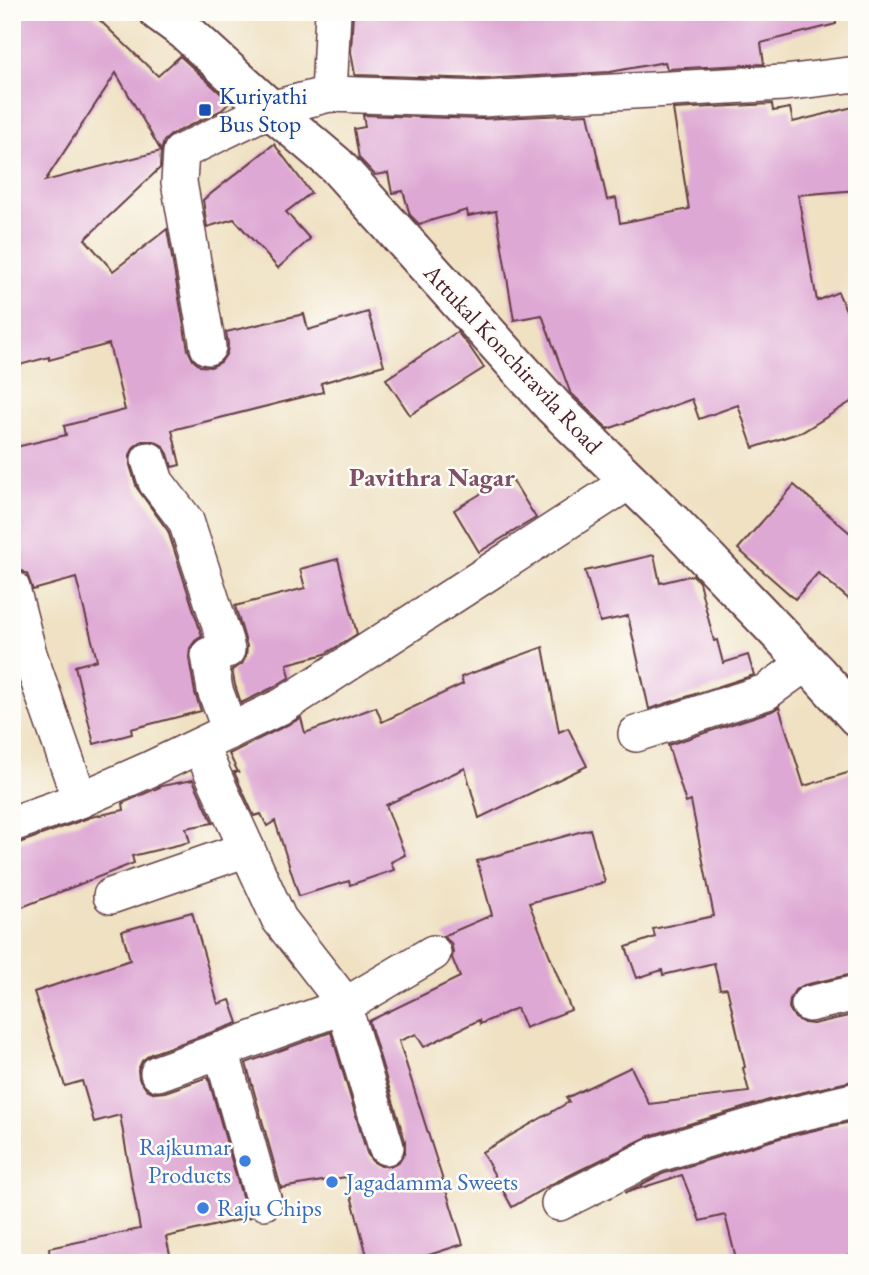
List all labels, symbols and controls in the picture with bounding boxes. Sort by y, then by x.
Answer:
place label: Kuriyathi Bus Stop [219,80,308,139]
marker: Kuriyathi Bus Stop [197,102,213,118]
street label: Attukal Konchiravila Road [417,256,610,461]
district label: Pavithra Nagar [349,460,515,494]
place label: Rajkumar Products [139,1131,231,1190]
marker: Rajkumar Products [237,1153,253,1169]
place label: Jagadamma Sweets [344,1166,518,1197]
marker: Jagadamma Sweets [324,1174,340,1190]
place label: Raju Chips [217,1192,322,1223]
marker: Raju Chips [195,1200,211,1216]

